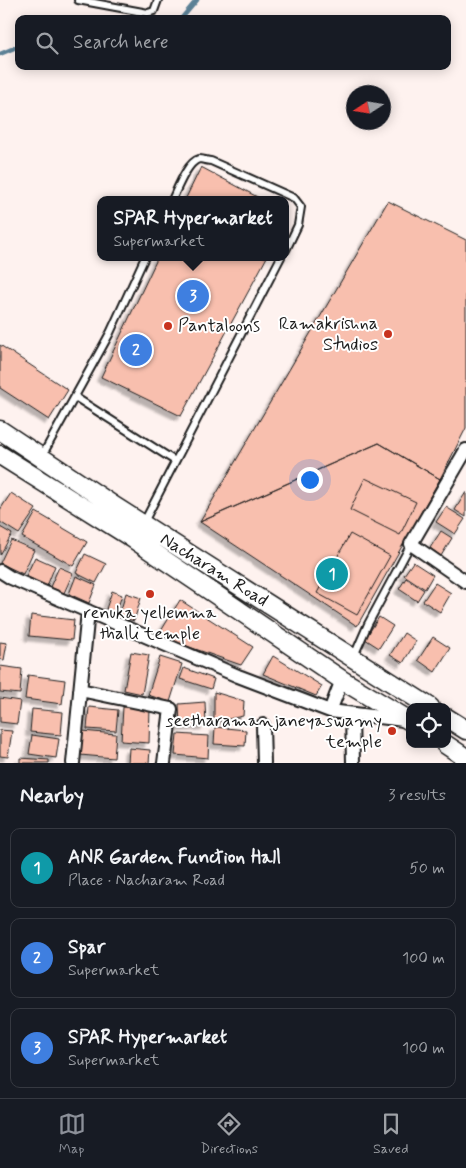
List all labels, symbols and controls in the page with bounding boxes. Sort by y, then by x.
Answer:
search box [15,15,451,70]
icon: search [33,29,61,57]
text: Search here [73,30,169,55]
north arrow [346,85,391,130]
popup [97,196,289,261]
text: SPAR Hypermarket [113,206,273,231]
text: Supermarket [113,231,205,252]
pin: 3 [177,277,209,315]
place label: Ramakrishna Studios [279,312,378,357]
place label: Pantaloons [178,314,260,338]
marker: Pantaloons [162,320,174,332]
marker: Ramakrishna Studios [382,328,394,340]
pin: 2 [120,331,152,369]
your location [297,467,323,493]
street label: Nacharam Road [155,527,273,613]
pin: 1 [316,555,348,593]
marker: renuka yellemma thalli temple [144,588,156,600]
place label: renuka yellemma thalli temple [84,601,217,646]
map controls [406,703,451,748]
button: locate [406,703,451,748]
place label: seetharamanjaneyaswamy temple [166,709,382,754]
marker: seetharamanjaneyaswamy temple [386,725,398,737]
text: Nearby [20,782,84,810]
text: 3 results [388,785,446,806]
text: ANR Garden Function Hall [68,845,281,870]
text: 1 [33,858,41,879]
text: 50 m [409,858,445,879]
text: Place · Nacharam Road [68,870,225,891]
text: Spar [68,935,106,960]
text: 2 [33,948,41,969]
text: 100 m [402,948,445,969]
text: Supermarket [68,960,159,981]
text: SPAR Hypermarket [68,1025,227,1050]
text: 3 [33,1038,41,1059]
text: 100 m [402,1038,445,1059]
text: Supermarket [68,1050,159,1071]
tab: Map [58,1110,86,1158]
tab: Directions [201,1110,258,1158]
tab: Saved [373,1110,408,1158]

